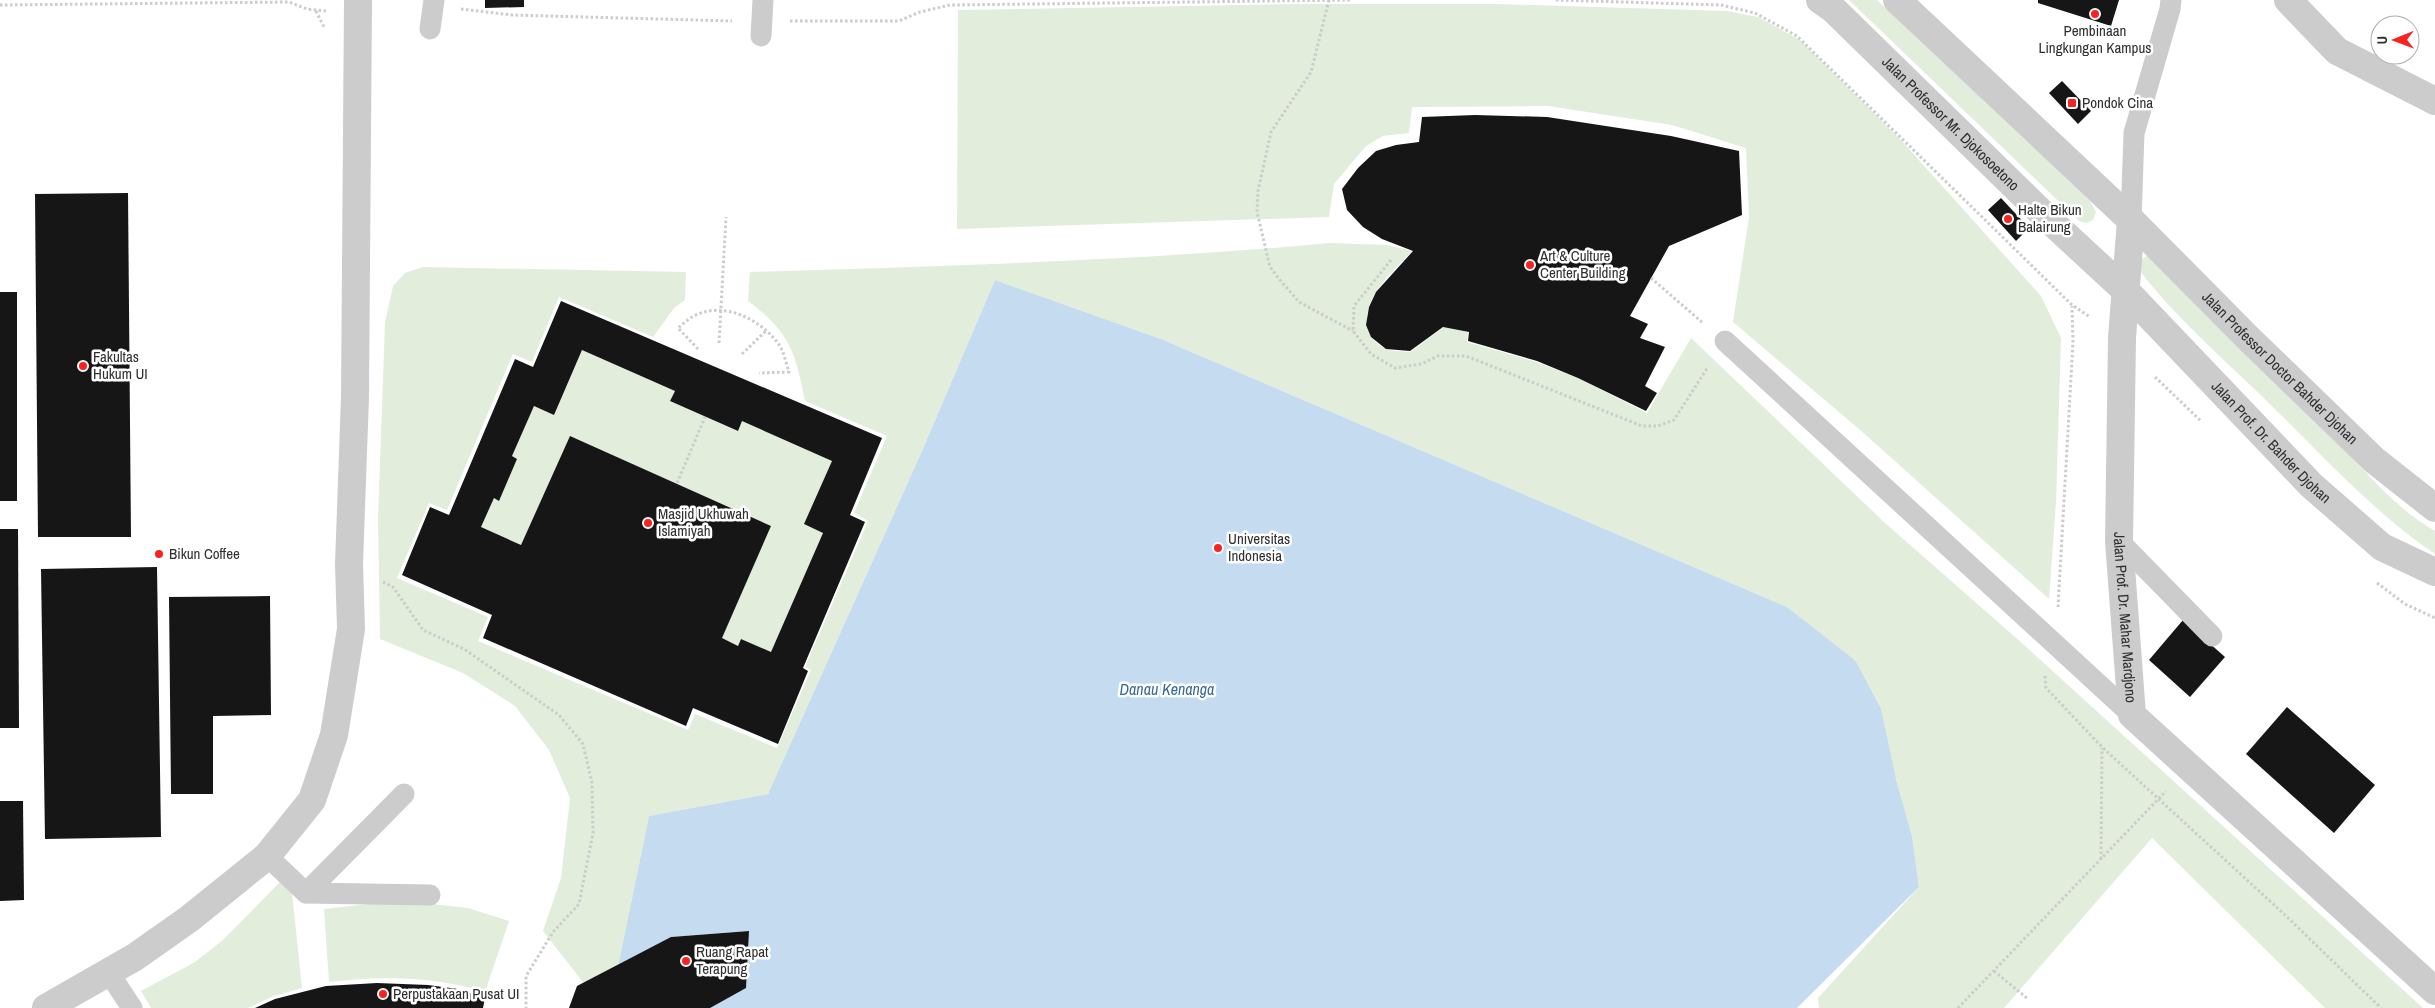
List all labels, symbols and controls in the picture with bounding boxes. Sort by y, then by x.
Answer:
marker: Pembinaan Lingkungan Kampus [2089,8,2101,20]
north arrow [2370,15,2420,65]
place label: Pembinaan Lingkungan Kampus [2039,20,2151,58]
text: U [2373,36,2391,45]
street label: Jalan Professor Mr. Djokosoetono [1877,51,2024,195]
place label: Pondok Cina [2082,92,2153,113]
marker: Pondok Cina [2066,97,2078,109]
place label: Halte Bikun Balairung [2018,199,2082,237]
marker: Halte Bikun Balairung [2002,213,2014,225]
place label: Art & Culture Center Building [1539,245,1626,283]
marker: Art & Culture Center Building [1524,259,1536,271]
street label: Jalan Professor Doctor Bahder Djohan [2197,286,2363,449]
place label: Fakultas Hukum UI [93,346,148,384]
marker: Fakultas Hukum UI [77,360,89,372]
street label: Jalan Prof. Dr. Bahder Djohan [2207,376,2336,508]
place label: Masjid Ukhuwah Islamiyah [658,503,749,541]
marker: Masjid Ukhuwah Islamiyah [642,517,654,529]
place label: Universitas Indonesia [1228,528,1290,566]
street label: Jalan Prof. Dr. Mahar Mardjono [2109,532,2142,704]
marker: Universitas Indonesia [1212,542,1224,554]
place label: Bikun Coffee [169,543,240,564]
marker: Bikun Coffee [153,548,165,560]
water label: Danau Kenanga [1120,678,1214,700]
place label: Ruang Rapat Terapung [696,941,769,979]
marker: Ruang Rapat Terapung [680,955,692,967]
place label: Perpustakaan Pusat UI [393,983,520,1004]
marker: Perpustakaan Pusat UI [377,988,389,1000]

